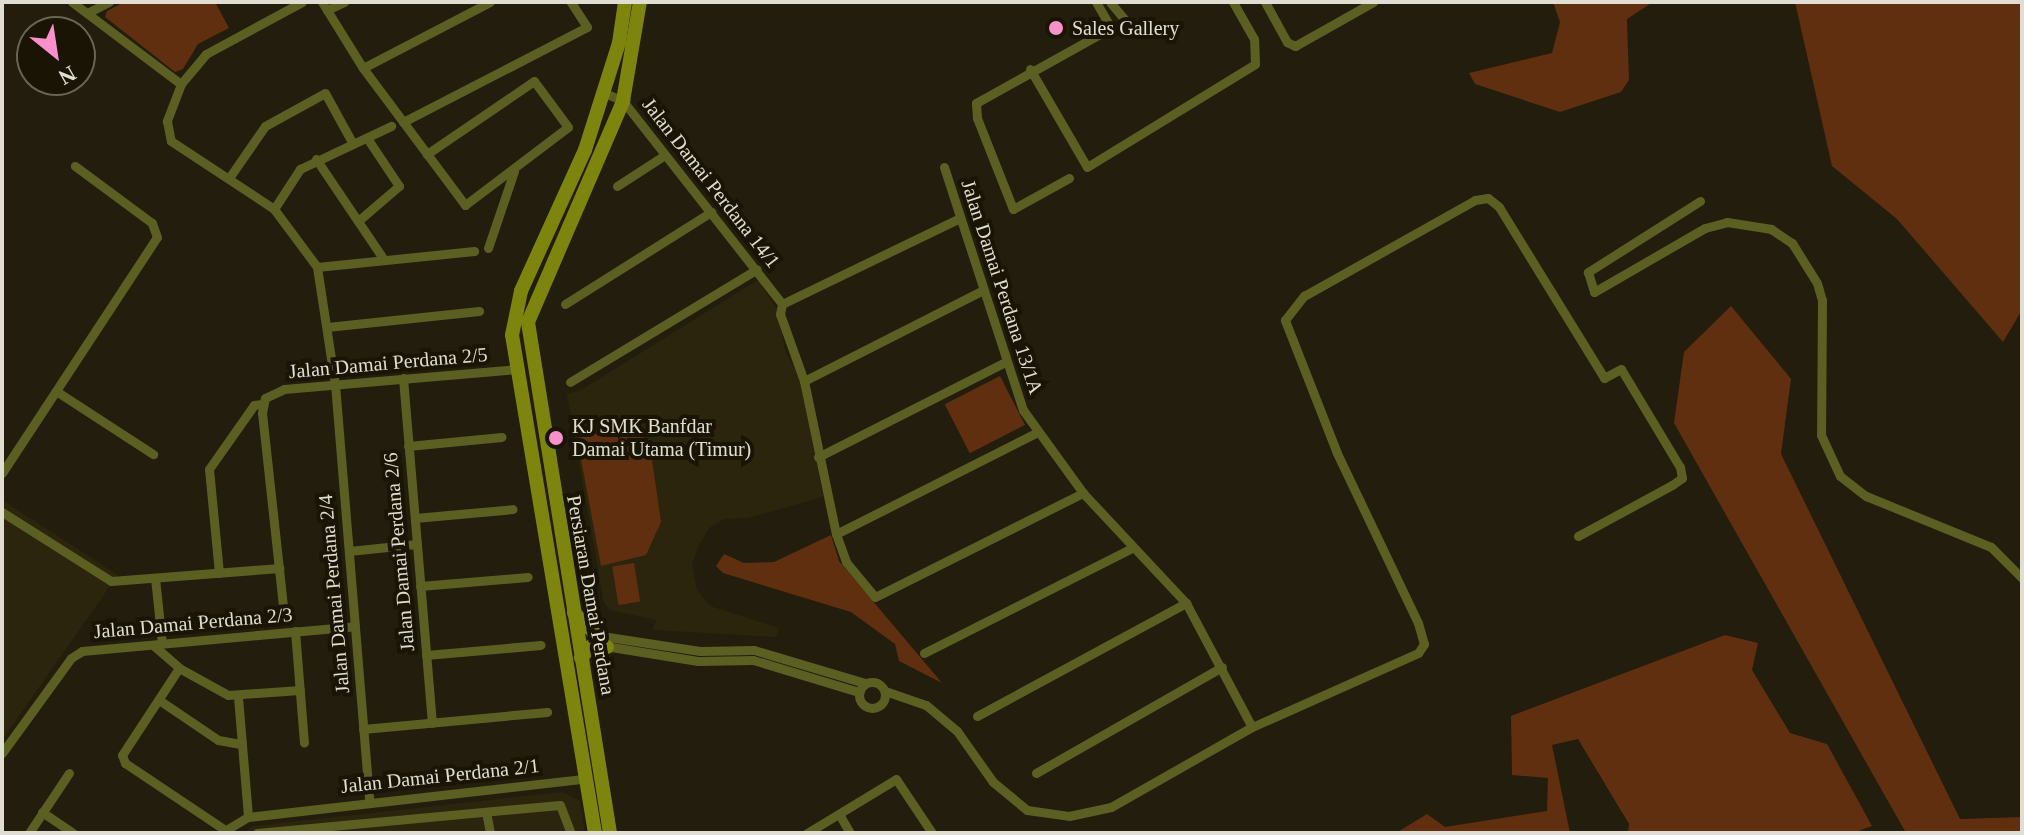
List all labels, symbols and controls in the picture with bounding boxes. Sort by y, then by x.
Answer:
north arrow [16,16,96,96]
place label: Sales Gallery [1072,16,1179,40]
marker: Sales Gallery [1047,19,1065,37]
text: N [54,61,80,90]
street label: Jalan Damai Perdana 14/1 [637,93,785,273]
street label: Jalan Damai Perdana 13/1A [956,177,1048,397]
street label: Jalan Damai Perdana 2/5 [288,342,488,384]
place label: KJ SMK Banfdar Damai Utama (Timur) [572,414,751,461]
marker: KJ SMK Banfdar Damai Utama (Timur) [547,429,565,447]
street label: Jalan Damai Perdana 2/6 [378,452,420,652]
street label: Persiaran Damai Perdana [562,493,620,697]
street label: Jalan Damai Perdana 2/4 [313,494,355,694]
street label: Jalan Damai Perdana 2/3 [93,602,293,644]
street label: Jalan Damai Perdana 2/1 [340,754,540,798]

